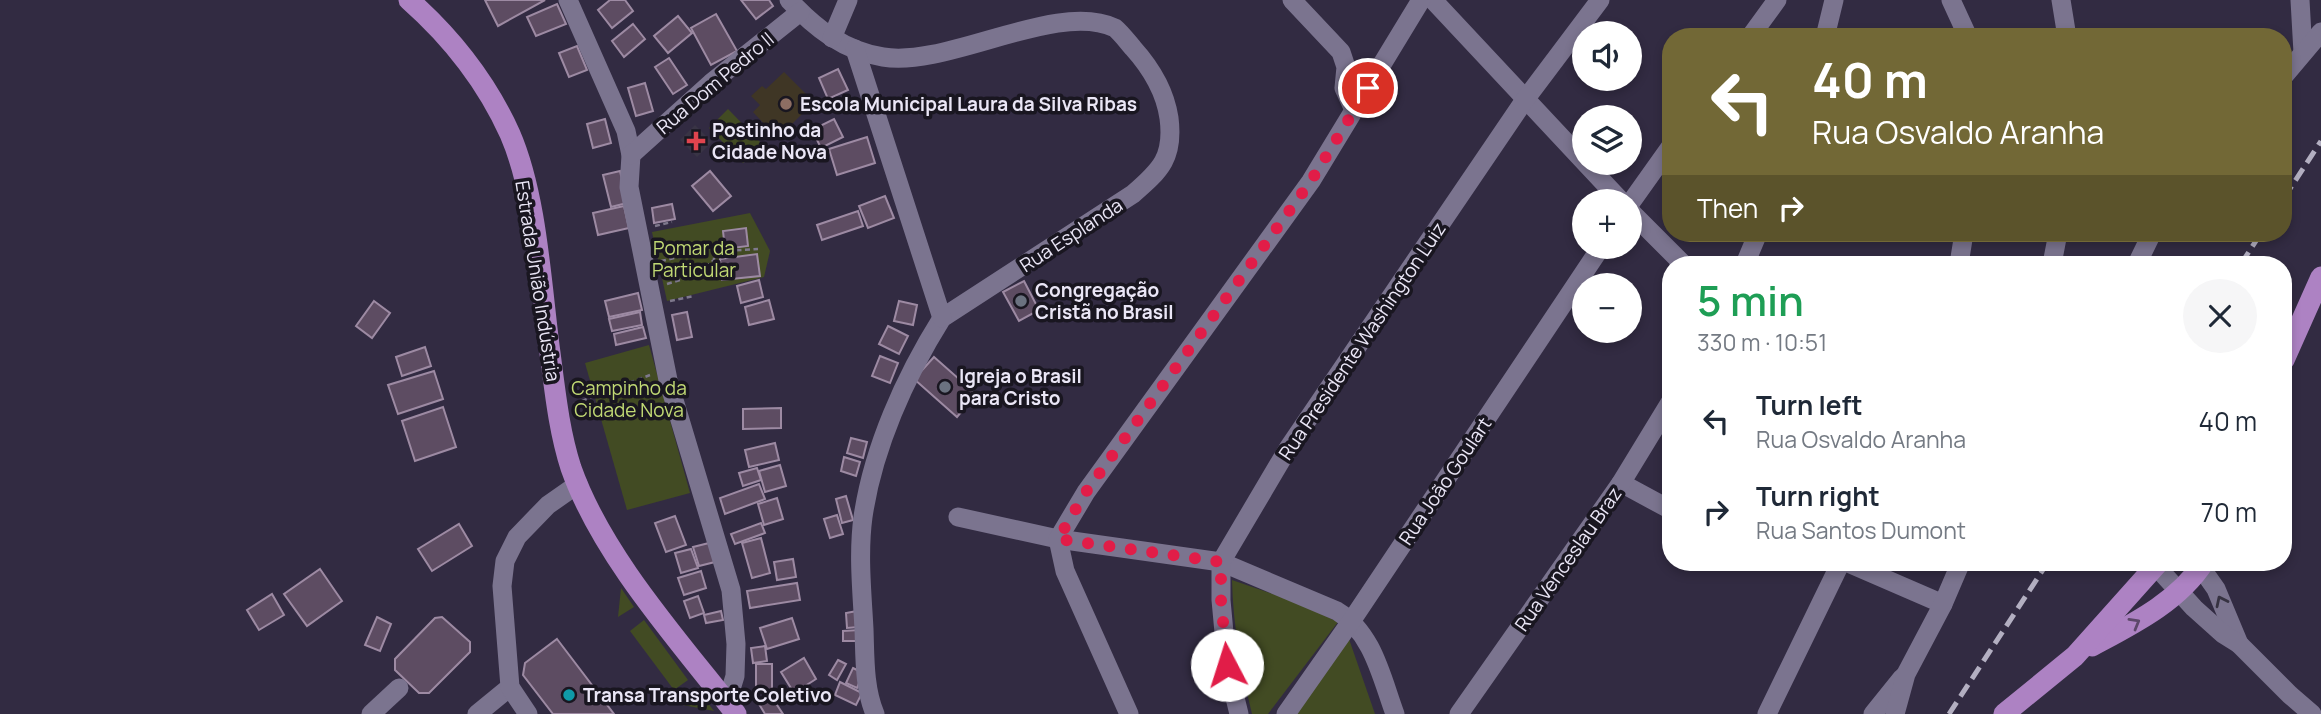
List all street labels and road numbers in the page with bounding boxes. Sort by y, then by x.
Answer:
street label: Rua Dom Pedro II [651,26,779,140]
street label: Estrada União Indústria [509,179,567,383]
street label: Rua Esplanda [1015,192,1127,278]
street label: Rua Presidente Washington Luiz [1273,217,1451,465]
street label: Rua João Goulart [1393,412,1497,550]
street label: Rua Venceslau Braz [1509,482,1627,636]

